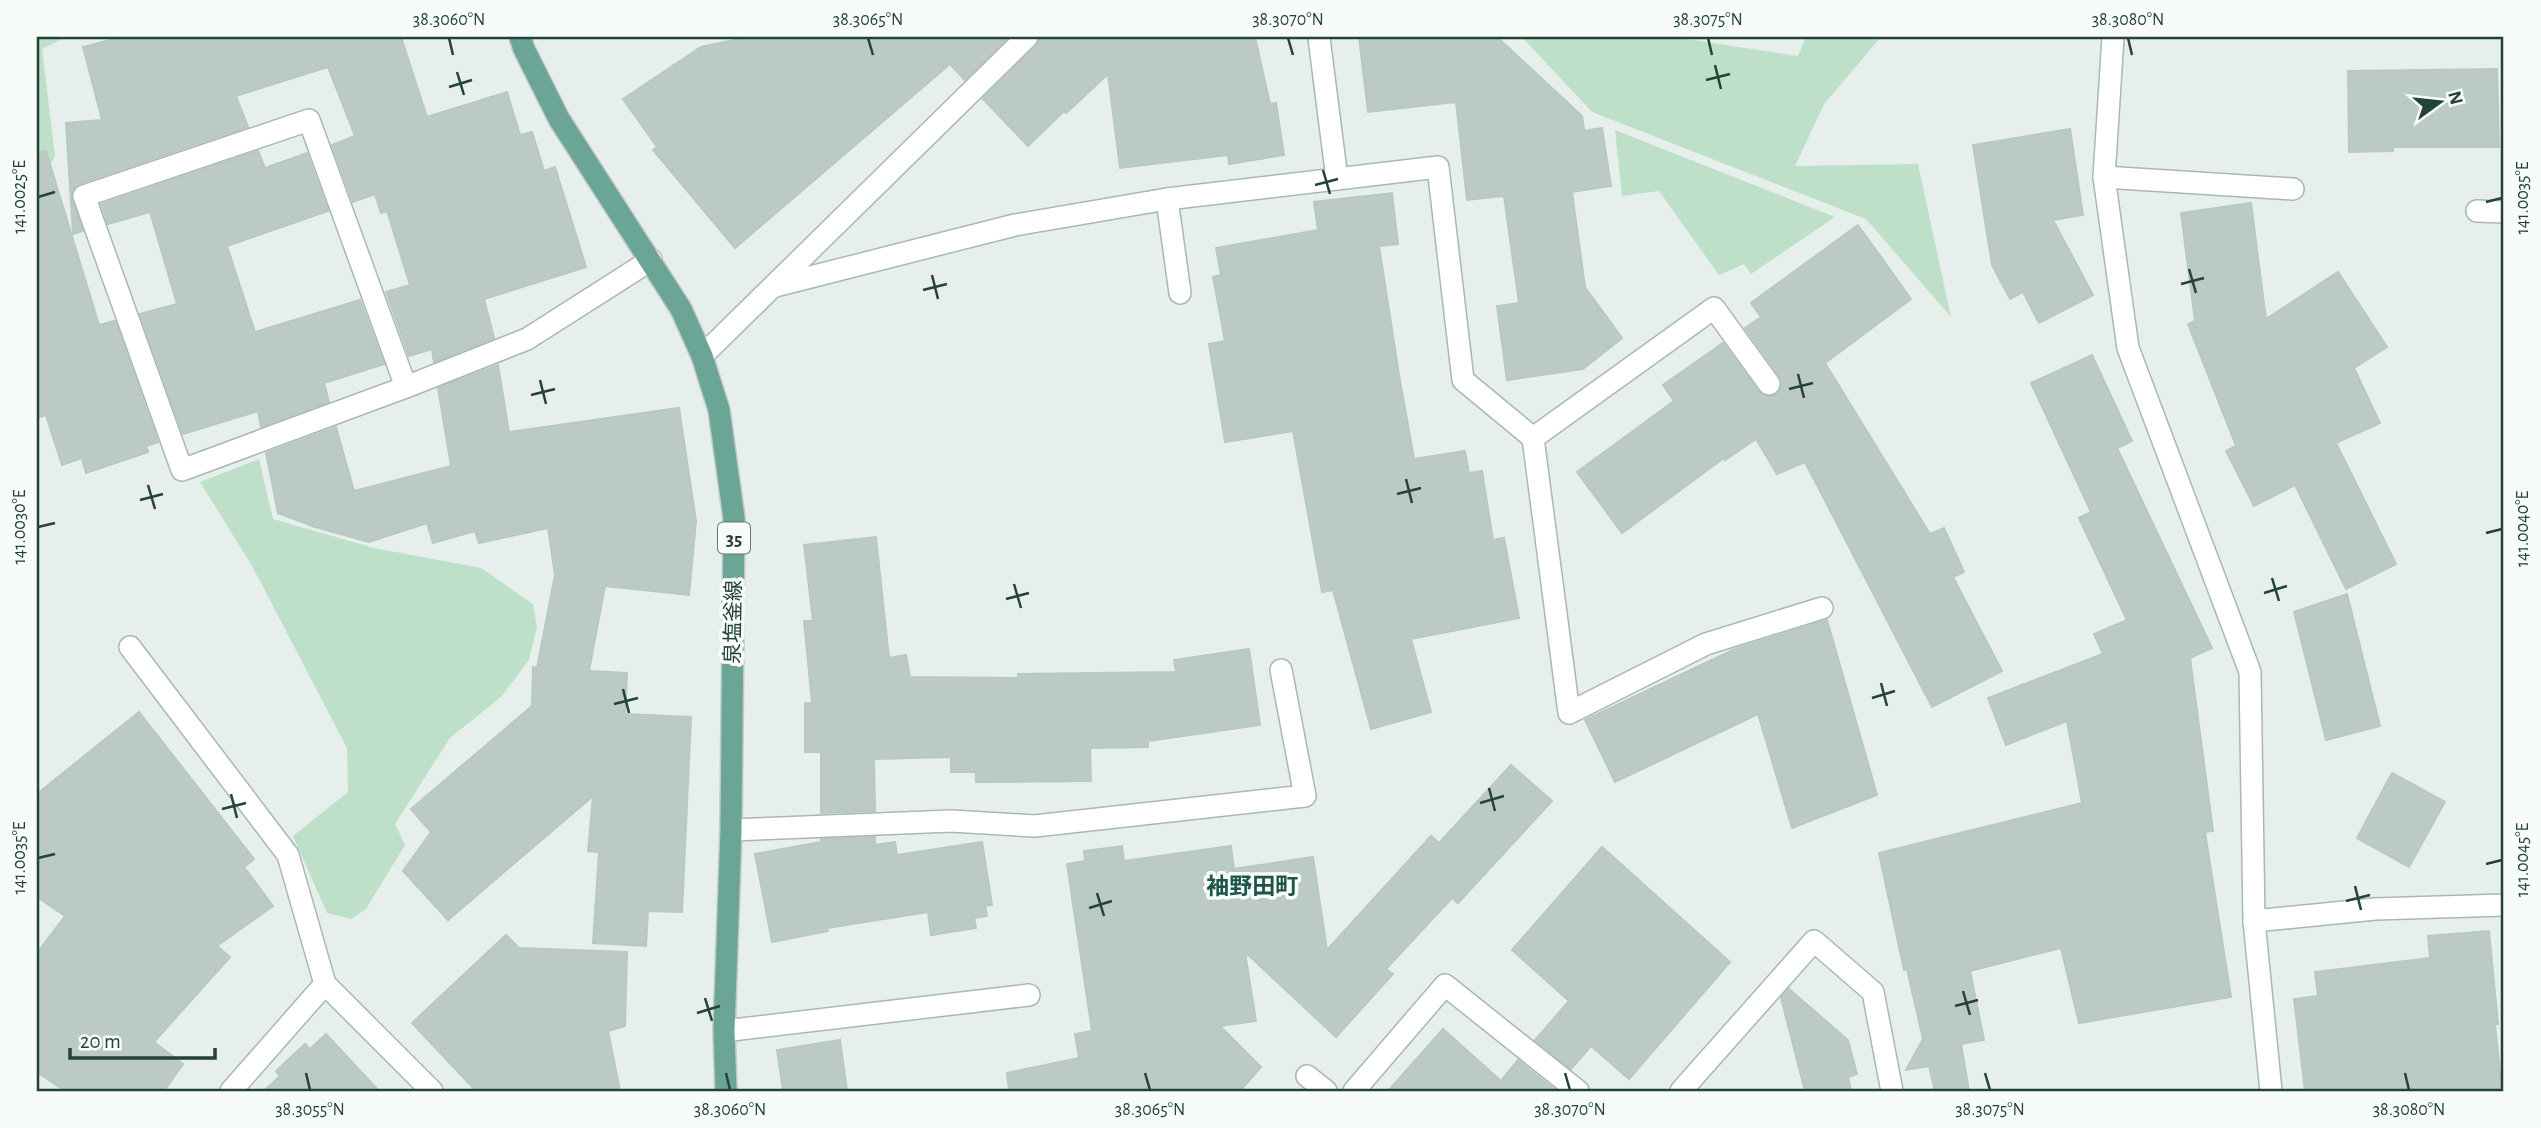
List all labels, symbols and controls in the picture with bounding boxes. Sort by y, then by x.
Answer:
text: 38.3060°N [413,11,485,29]
text: 38.3065°N [833,11,903,29]
text: 38.3070°N [1252,11,1324,29]
text: 38.3075°N [1673,11,1743,29]
text: 38.3080°N [2092,11,2164,29]
north arrow [2404,66,2474,136]
text: N [2444,89,2466,107]
text: 141.0025°E [11,160,29,234]
text: 141.0035°E [2514,161,2532,235]
text: 141.0030°E [11,489,29,565]
text: 141.0040°E [2514,491,2532,567]
road number: 35 [718,523,750,554]
street label: 泉塩釜線 [721,580,745,664]
text: 141.0035°E [11,821,29,895]
text: 141.0045°E [2514,823,2532,897]
district label: 袖野田町 [1206,874,1298,899]
scale bar [70,1016,215,1060]
text: 20 m [80,1031,121,1052]
text: 38.3055°N [275,1101,345,1119]
text: 38.3060°N [694,1101,766,1119]
text: 38.3065°N [1115,1101,1185,1119]
text: 38.3070°N [1534,1101,1606,1119]
text: 38.3075°N [1955,1101,2025,1119]
text: 38.3080°N [2373,1101,2445,1119]

